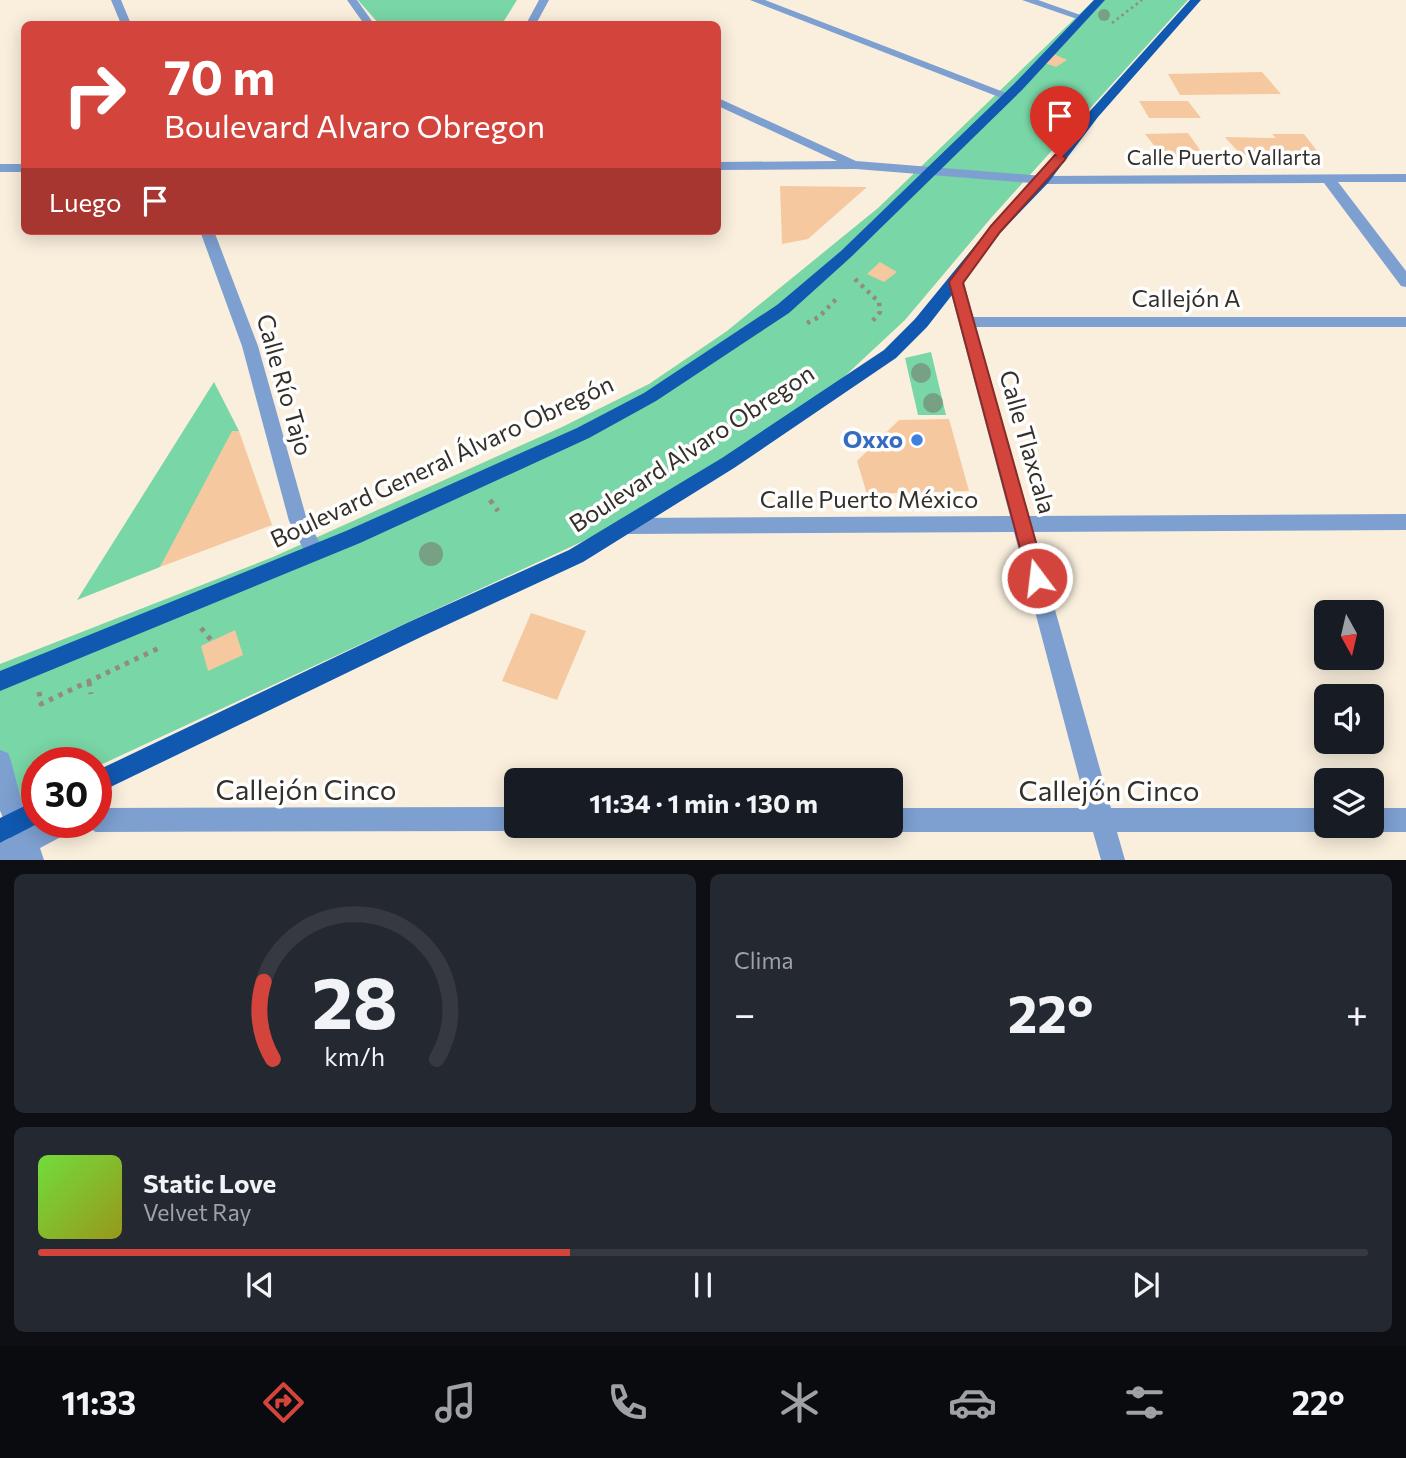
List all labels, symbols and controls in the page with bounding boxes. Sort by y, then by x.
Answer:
text: 70 m [164,45,275,105]
icon: right [49,49,140,140]
pin [1030,86,1090,158]
icon: arrive [1041,97,1079,135]
text: Boulevard Alvaro Obregon [164,105,545,145]
street label: Calle Puerto Vallarta [1127,144,1321,169]
icon: arrive [136,182,174,220]
text: Luego [49,186,122,217]
street label: Callejón A [1131,283,1241,312]
street label: Calle Río Tajo [251,310,319,459]
street label: Boulevard Alvaro Obregon [563,358,819,538]
street label: Calle Tlaxcala [994,367,1063,517]
street label: Boulevard General Álvaro Obregón [265,368,617,553]
place label: Oxxo [843,424,903,453]
marker: Oxxo [909,432,925,448]
street label: Calle Puerto México [760,484,978,513]
position arrow [1000,541,1074,615]
north arrow [1314,600,1384,670]
map controls [1314,600,1384,838]
button: sound [1314,684,1384,754]
speed limit sign: 30 [21,747,112,838]
button: layers [1314,768,1384,838]
street label: Callejón Cinco [215,772,397,806]
street label: Callejón Cinco [1018,773,1200,807]
text: 11:34 · 1 min · 130 m [589,787,818,818]
text: Clima [734,946,794,974]
text: 28 [312,956,398,1045]
text: 22° [1008,980,1093,1044]
text: − [734,989,756,1036]
text: + [1346,989,1368,1036]
text: km/h [325,1041,385,1071]
text: Static Love [143,1167,276,1198]
text: Velvet Ray [143,1198,251,1226]
icon: previous [241,1266,279,1304]
icon: pause [684,1266,722,1304]
icon: next [1127,1266,1165,1304]
icon: directions [259,1378,308,1427]
icon: music [431,1378,480,1427]
icon: phone [603,1378,652,1427]
icon: climate [775,1378,824,1427]
icon: car [948,1378,997,1427]
icon: filters [1120,1378,1169,1427]
text: 11:33 [62,1382,136,1422]
text: 22° [1292,1382,1344,1422]

